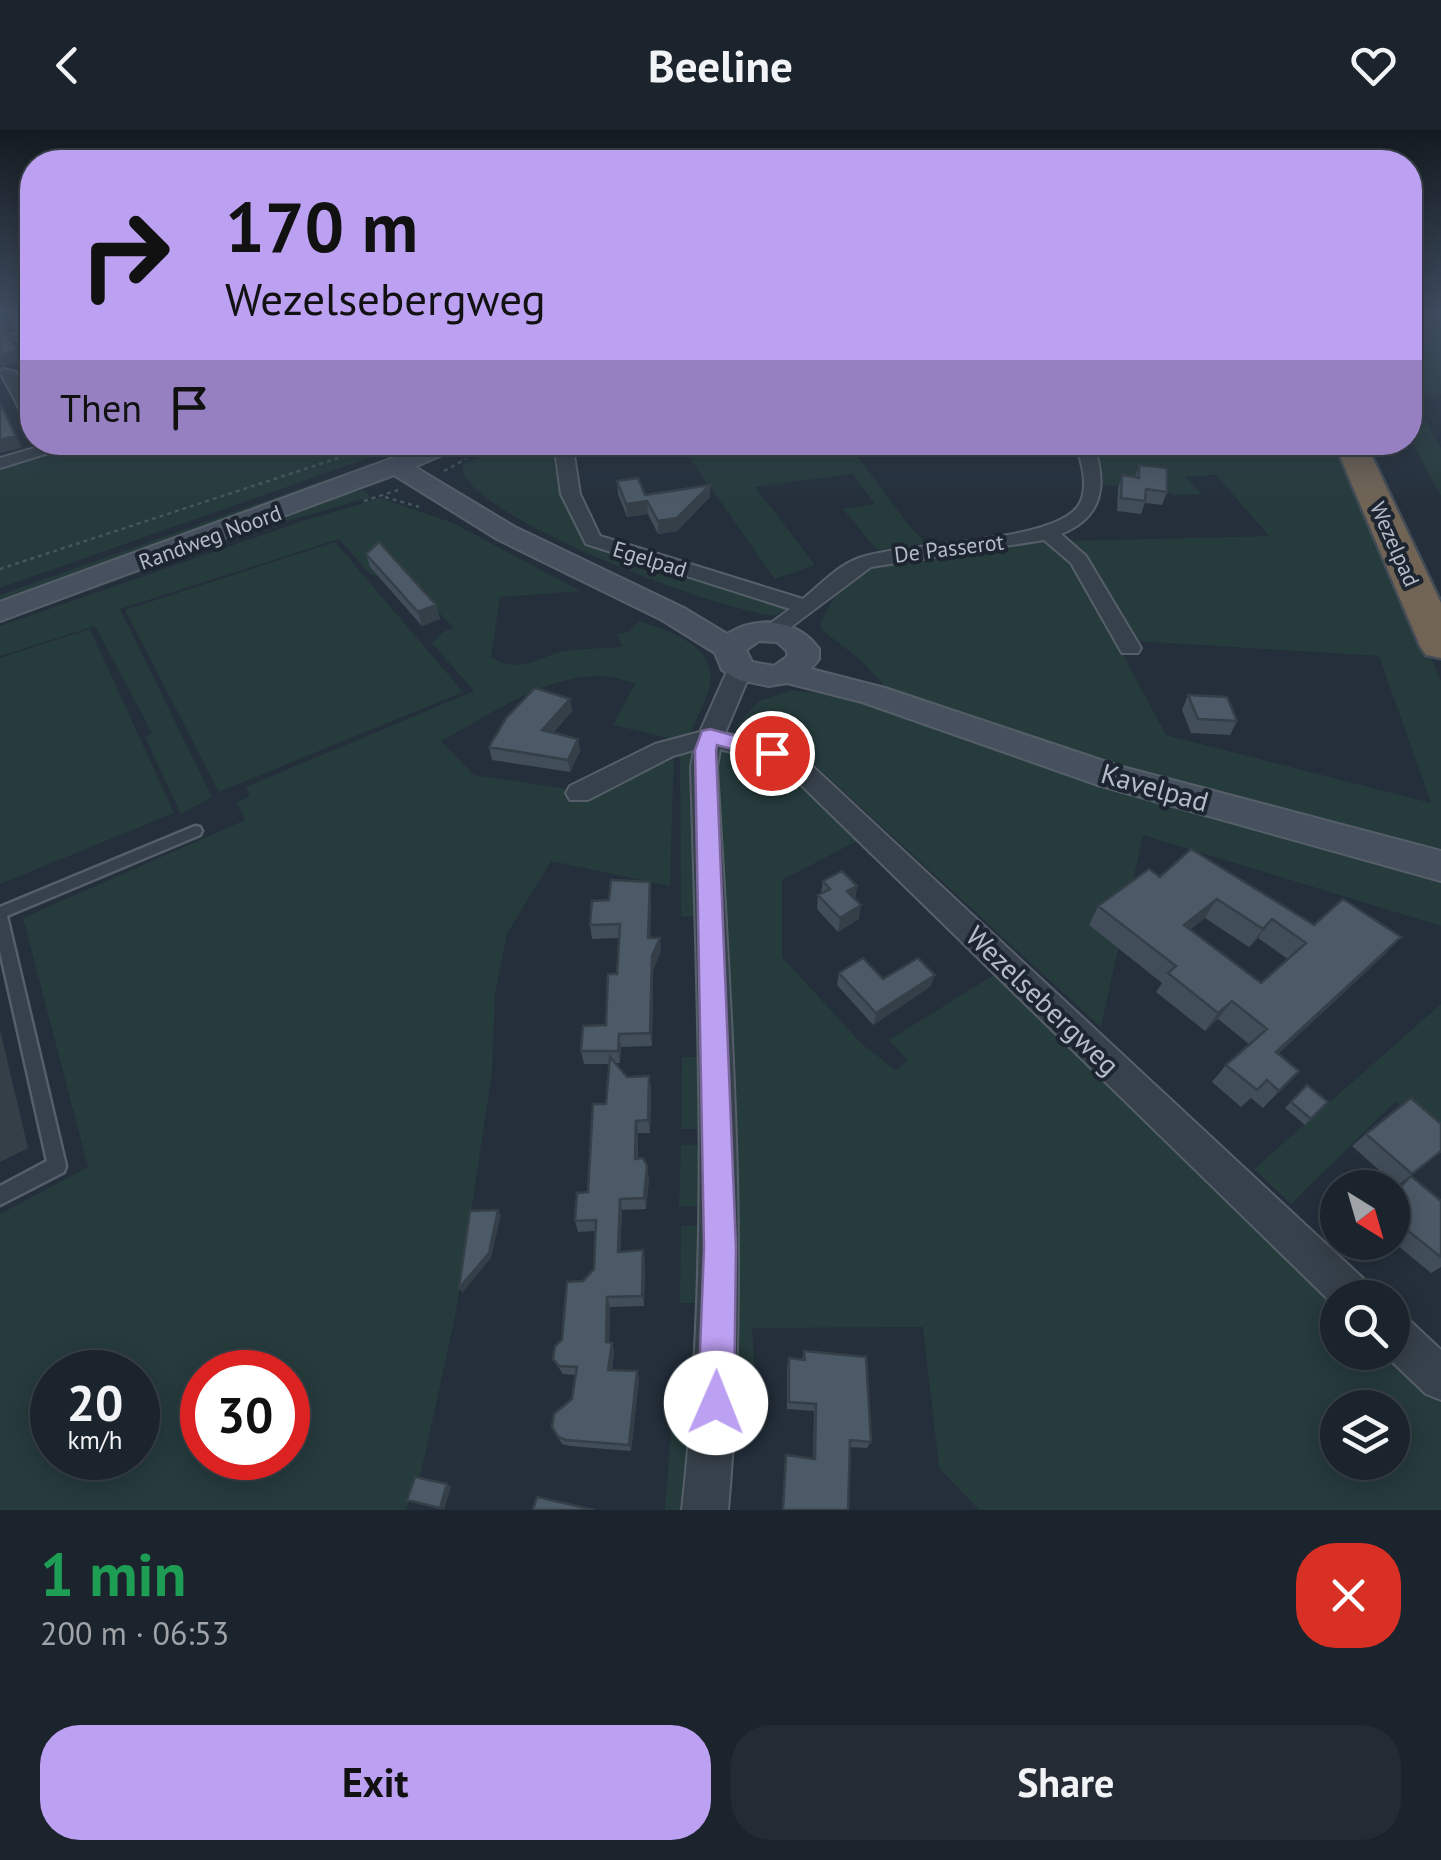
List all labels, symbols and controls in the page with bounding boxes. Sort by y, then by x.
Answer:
text: Beeline [648,36,793,94]
icon: back [40,38,95,93]
icon: heart [1346,38,1401,93]
text: 170 m [225,181,418,271]
icon: right [60,190,190,320]
text: Wezelsebergweg [225,269,546,327]
icon: arrive [162,380,217,435]
text: Then [60,383,142,432]
street label: Wezelpad [1364,497,1426,591]
street label: Randweg Noord [135,498,285,576]
street label: De Passerot [893,527,1006,569]
street label: Egelpad [610,535,690,583]
pin [730,711,815,796]
icon: arrive [745,726,800,781]
street label: Kavelpad [1097,754,1213,820]
street label: Wezelsebergweg [958,917,1128,1083]
north arrow [1320,1170,1410,1260]
map controls [1320,1170,1410,1480]
button: search [1320,1280,1410,1370]
speed limit sign: 30 [180,1350,310,1480]
position arrow [664,1351,768,1455]
text: 20 [67,1370,123,1435]
button: layers [1320,1390,1410,1480]
text: km/h [68,1424,122,1456]
text: 1 min [40,1535,186,1613]
button: close [1296,1543,1401,1648]
text: 200 m · 06:53 [40,1612,229,1654]
button: Exit [40,1725,711,1840]
button: Share [731,1725,1401,1840]

